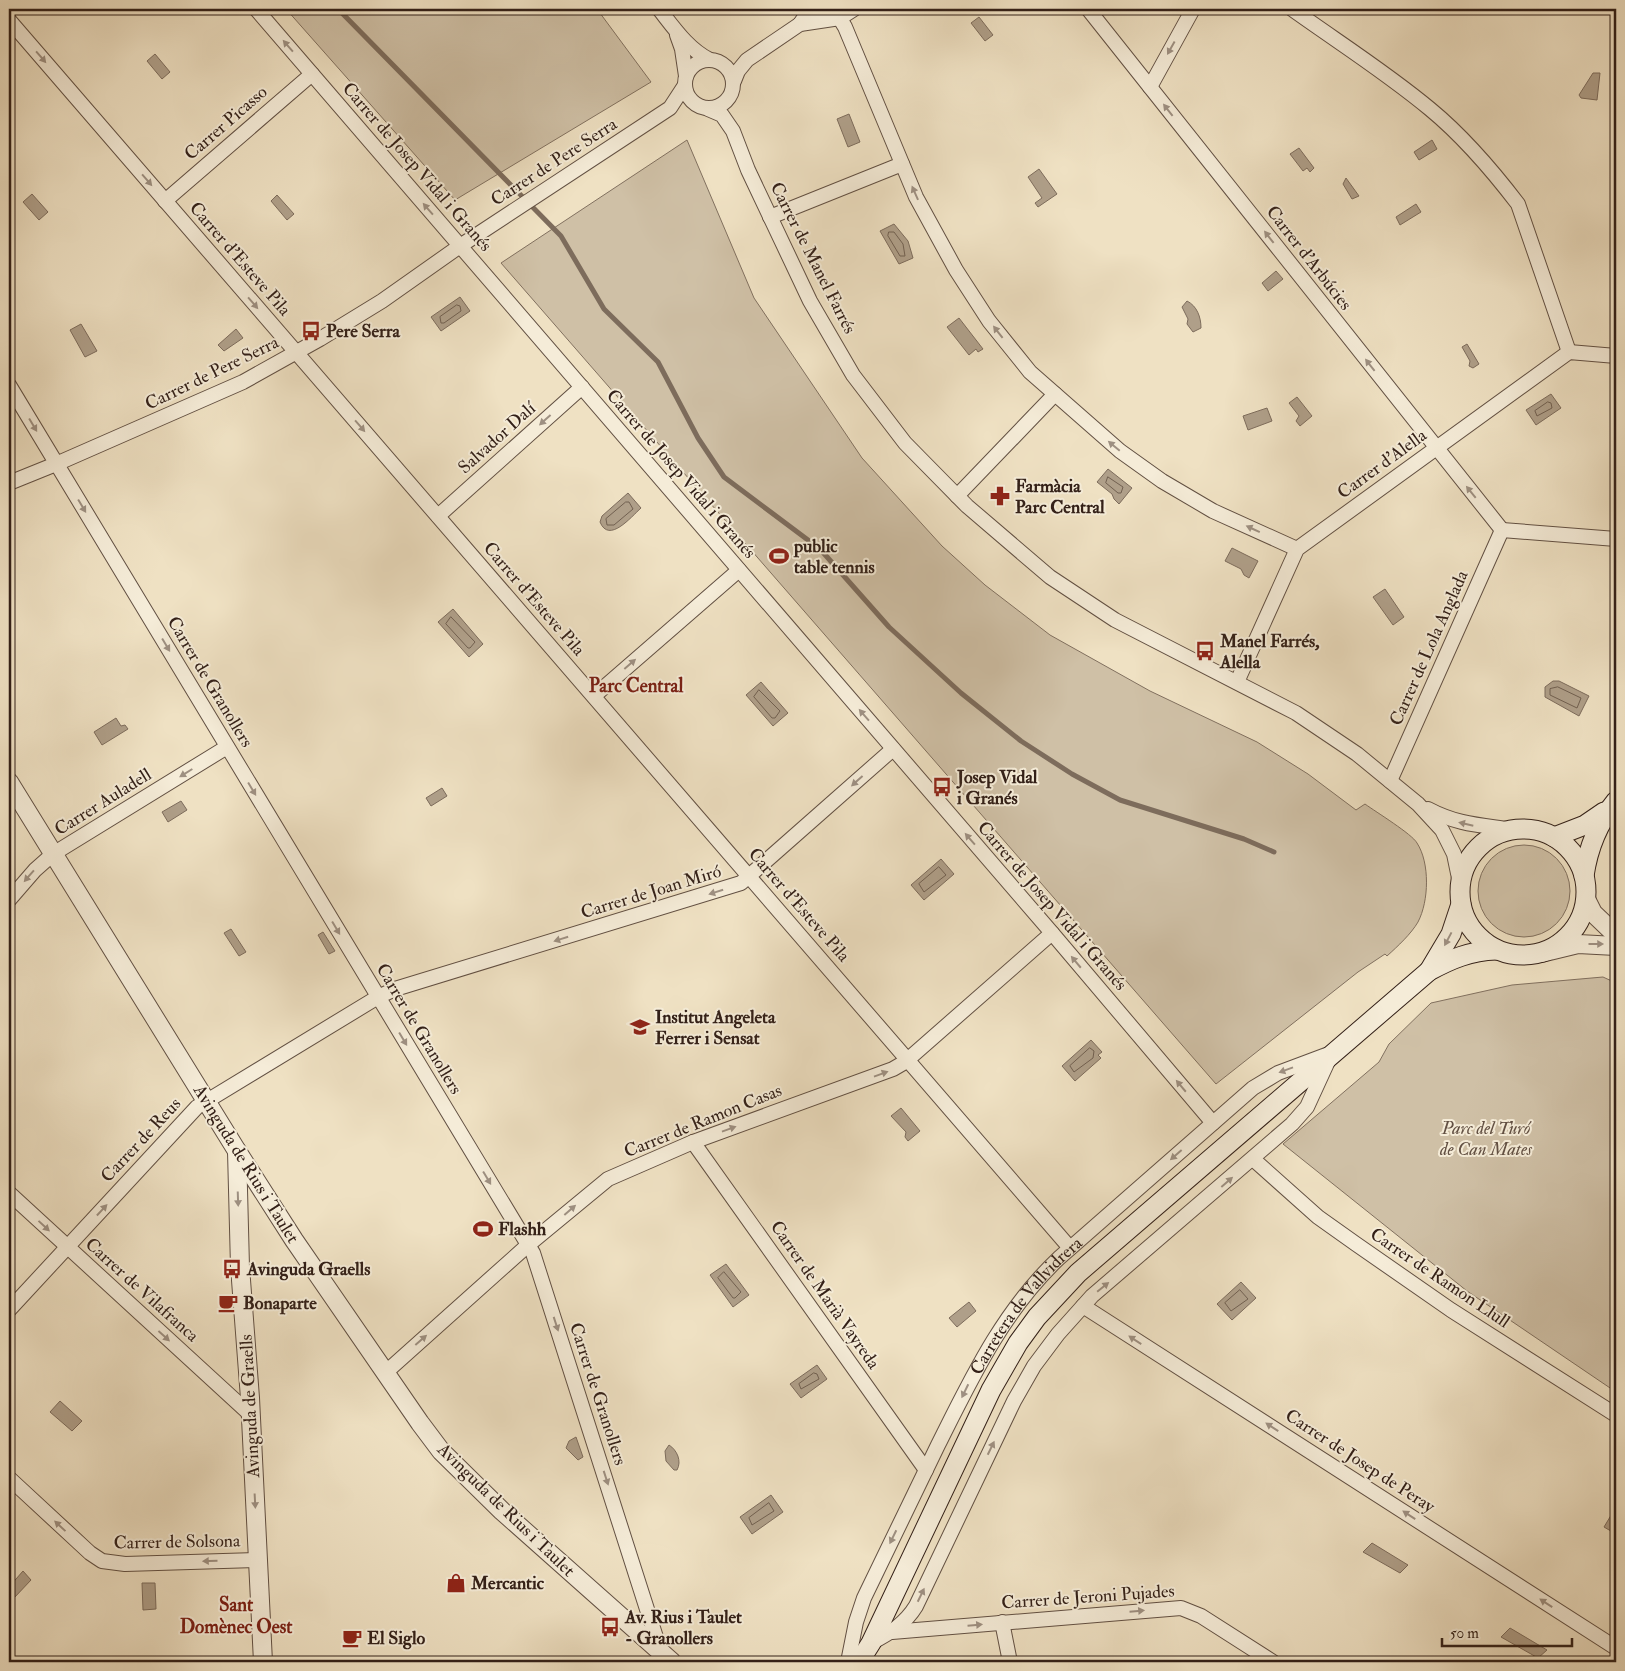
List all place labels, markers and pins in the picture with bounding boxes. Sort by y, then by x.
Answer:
bus stop icon: Pere Serra [300,320,322,342]
place label: Pere Serra [326,320,400,343]
place label: Farmàcia Parc Central [1015,475,1105,519]
pharmacy icon: Farmàcia Parc Central [989,485,1011,507]
place label: public table tennis [793,535,875,579]
sports icon: public table tennis [768,545,790,567]
place label: Manel Farrés, Alella [1219,630,1319,674]
bus stop icon: Manel Farrés, Alella [1194,640,1216,662]
place label: Josep Vidal i Granés [956,766,1038,810]
bus stop icon: Josep Vidal i Granés [931,776,953,798]
place label: Institut Angeleta Ferrer i Sensat [655,1006,776,1050]
school or university icon: Institut Angeleta Ferrer i Sensat [629,1016,651,1038]
sports icon: Flashh [472,1218,494,1240]
place label: Flashh [498,1218,547,1241]
bus stop icon: Avinguda Graells [221,1258,243,1280]
place label: Avinguda Graells [246,1258,370,1281]
cafe icon: Bonaparte [217,1292,239,1314]
place label: Bonaparte [243,1292,317,1315]
shop icon: Mercantic [445,1572,467,1594]
place label: Mercantic [470,1572,545,1595]
place label: Av. Rius i Taulet - Granollers [624,1606,742,1650]
bus stop icon: Av. Rius i Taulet - Granollers [599,1616,621,1638]
cafe icon: El Siglo [341,1627,363,1649]
place label: El Siglo [367,1627,425,1650]

